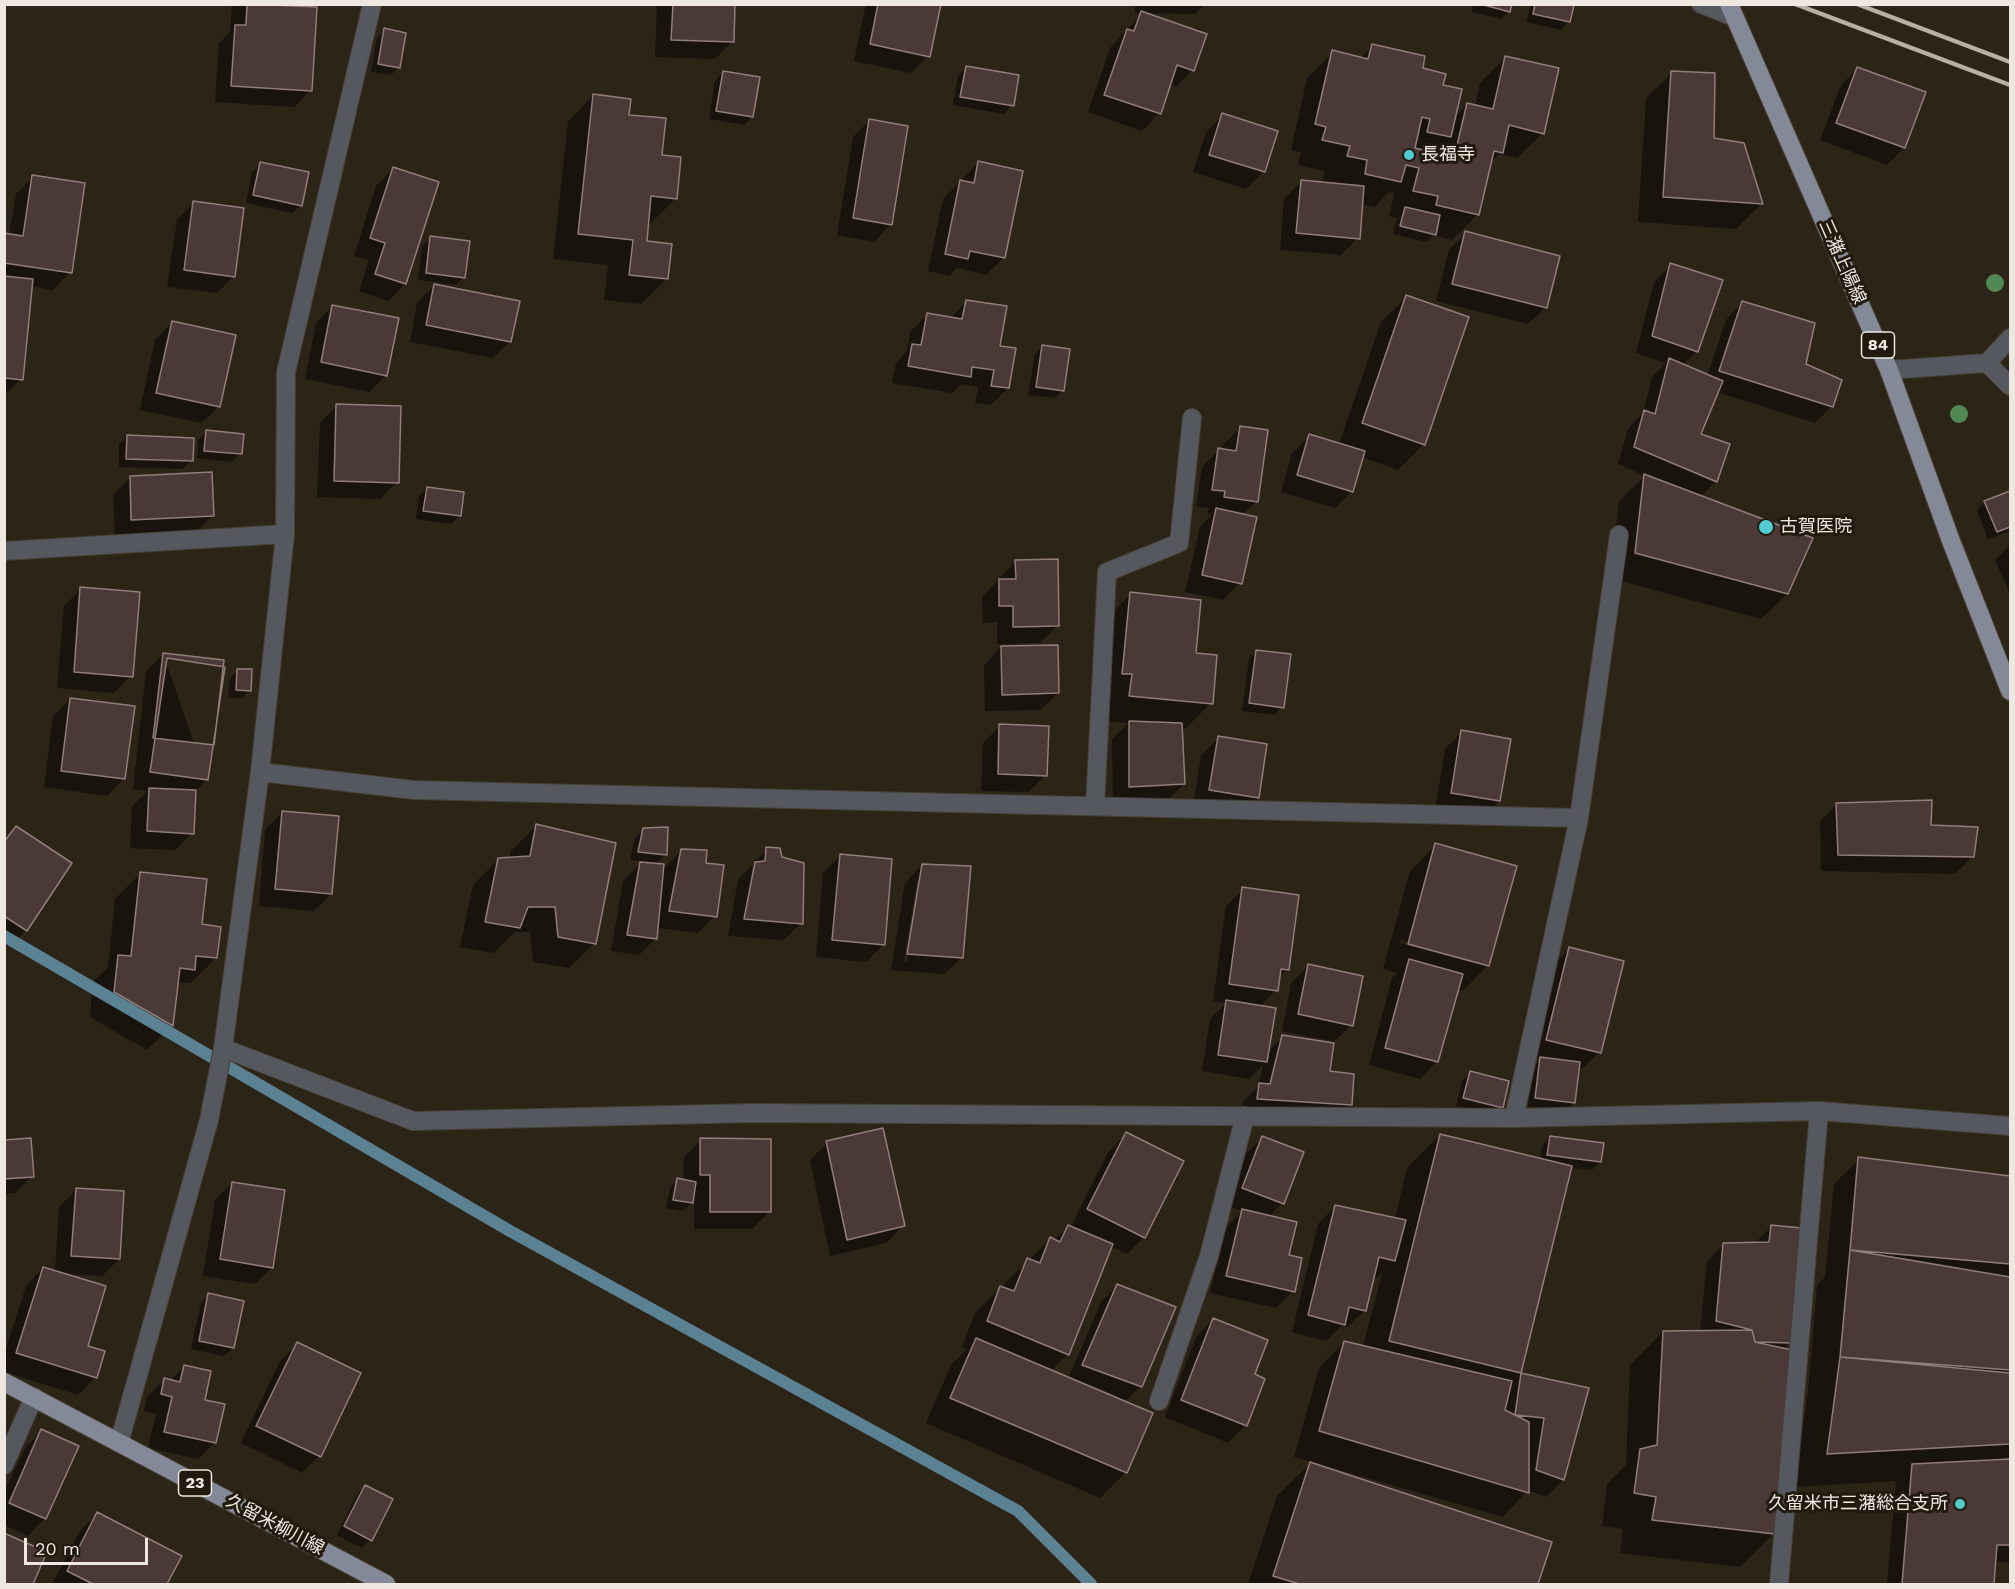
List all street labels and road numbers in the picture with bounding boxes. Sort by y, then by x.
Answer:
street label: 三潴上陽線 [1814,216,1870,308]
road number: 84 [1862,332,1894,358]
road number: 23 [178,1470,212,1496]
street label: 久留米柳川線 [222,1490,328,1560]

